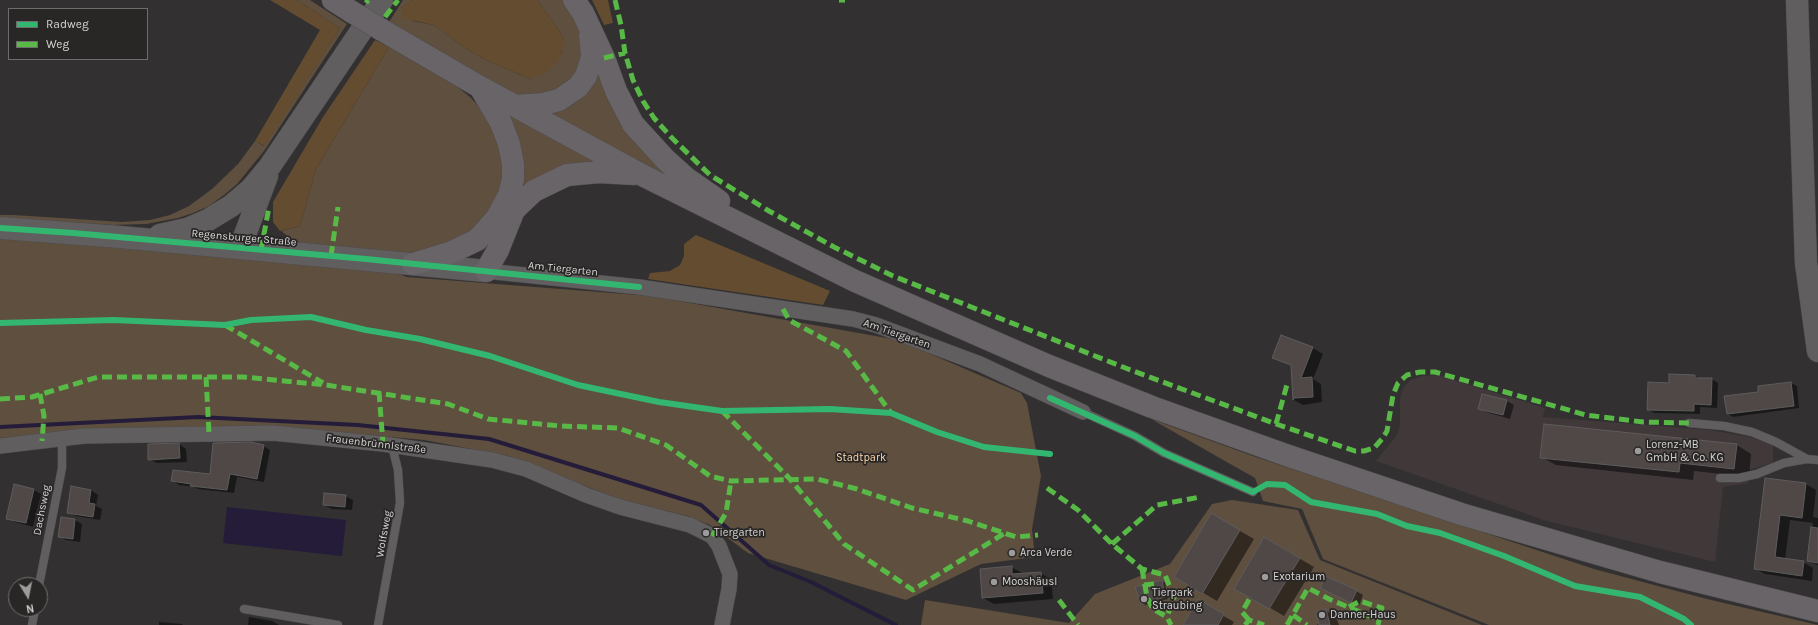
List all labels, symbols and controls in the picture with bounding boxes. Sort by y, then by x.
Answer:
legend [8,8,148,60]
text: Radweg [46,17,89,31]
text: Weg [46,37,69,51]
street label: Regensburger Straße [191,227,297,249]
street label: Am Tiergarten [527,259,599,279]
street label: Am Tiergarten [862,316,932,352]
street label: Frauenbrünnlstraße [325,431,427,457]
place label: Lorenz-MB GmbH & Co. KG [1646,438,1724,464]
marker: Lorenz-MB GmbH & Co. KG [1633,446,1643,456]
park label: Stadtpark [836,451,886,465]
street label: Dachsweg [31,484,53,536]
street label: Wolfsweg [373,509,395,559]
place label: Tiergarten [714,526,765,540]
marker: Tiergarten [701,528,711,538]
place label: Arca Verde [1020,546,1072,560]
marker: Arca Verde [1007,548,1017,558]
place label: Exotarium [1273,570,1325,584]
marker: Exotarium [1260,572,1270,582]
place label: Mooshäusl [1002,575,1057,589]
north arrow [8,577,48,617]
marker: Mooshäusl [989,577,999,587]
place label: Tierpark Straubing [1152,586,1202,612]
marker: Tierpark Straubing [1139,594,1149,604]
text: N [25,601,35,615]
place label: Danner-Haus [1330,608,1396,622]
marker: Danner-Haus [1317,610,1327,620]

